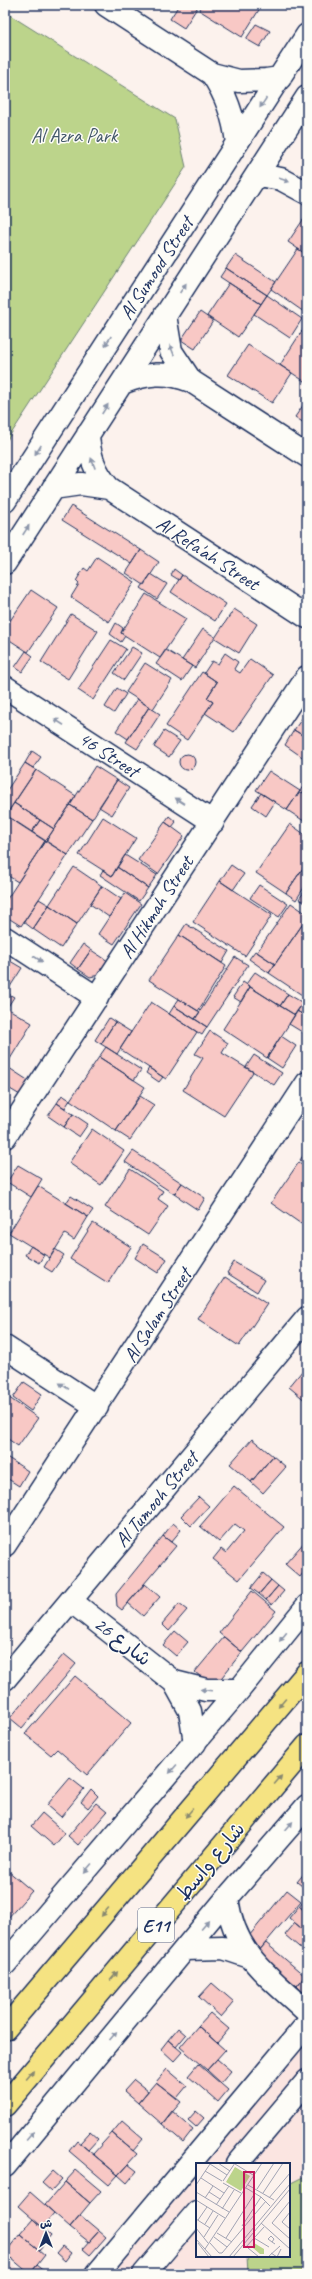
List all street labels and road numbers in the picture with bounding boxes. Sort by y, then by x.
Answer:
street label: Al Sumood Street [114,209,201,324]
street label: Al Refa'ah Street [152,511,266,597]
street label: 46 Street [74,726,146,785]
street label: Al Hikmah Street [114,849,200,963]
street label: Al Salam Street [118,1261,199,1367]
street label: Al Tumooh Street [109,1444,206,1552]
street label: شارع 26 [88,1611,156,1672]
street label: شارع واسط [170,1817,251,1906]
road number: E11 [138,1908,174,1942]

